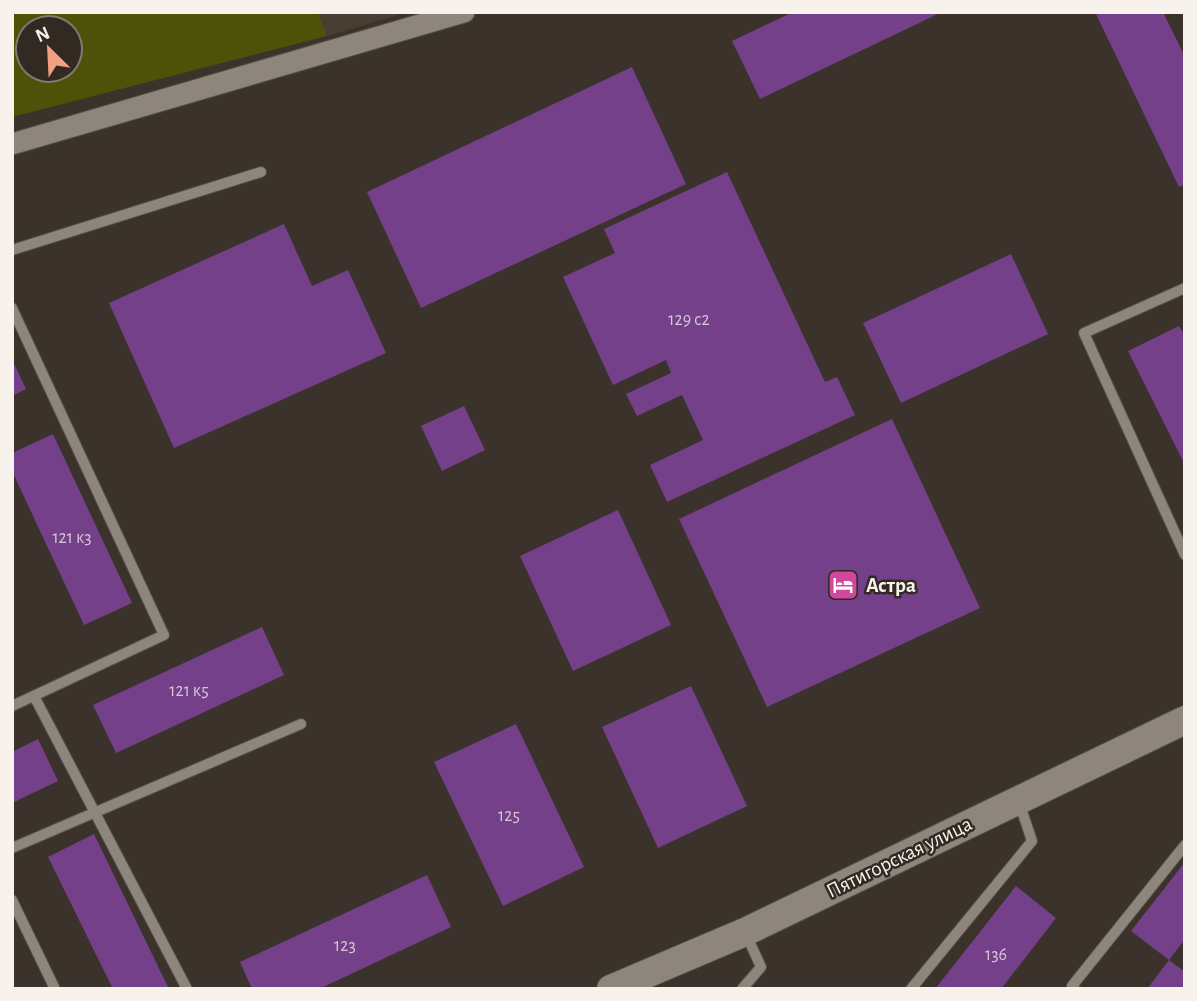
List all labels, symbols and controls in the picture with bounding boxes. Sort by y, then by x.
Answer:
north arrow [14,14,84,84]
text: N [33,23,53,46]
house number: 129 с2 [668,311,710,329]
house number: 121 к3 [52,529,92,547]
hotel icon: Астра [826,568,860,602]
place label: Астра [866,575,916,596]
house number: 121 к5 [169,682,209,700]
house number: 125 [498,807,520,825]
street label: Пятигорская улица [823,813,976,902]
house number: 123 [334,937,356,955]
house number: 136 [985,946,1007,964]

